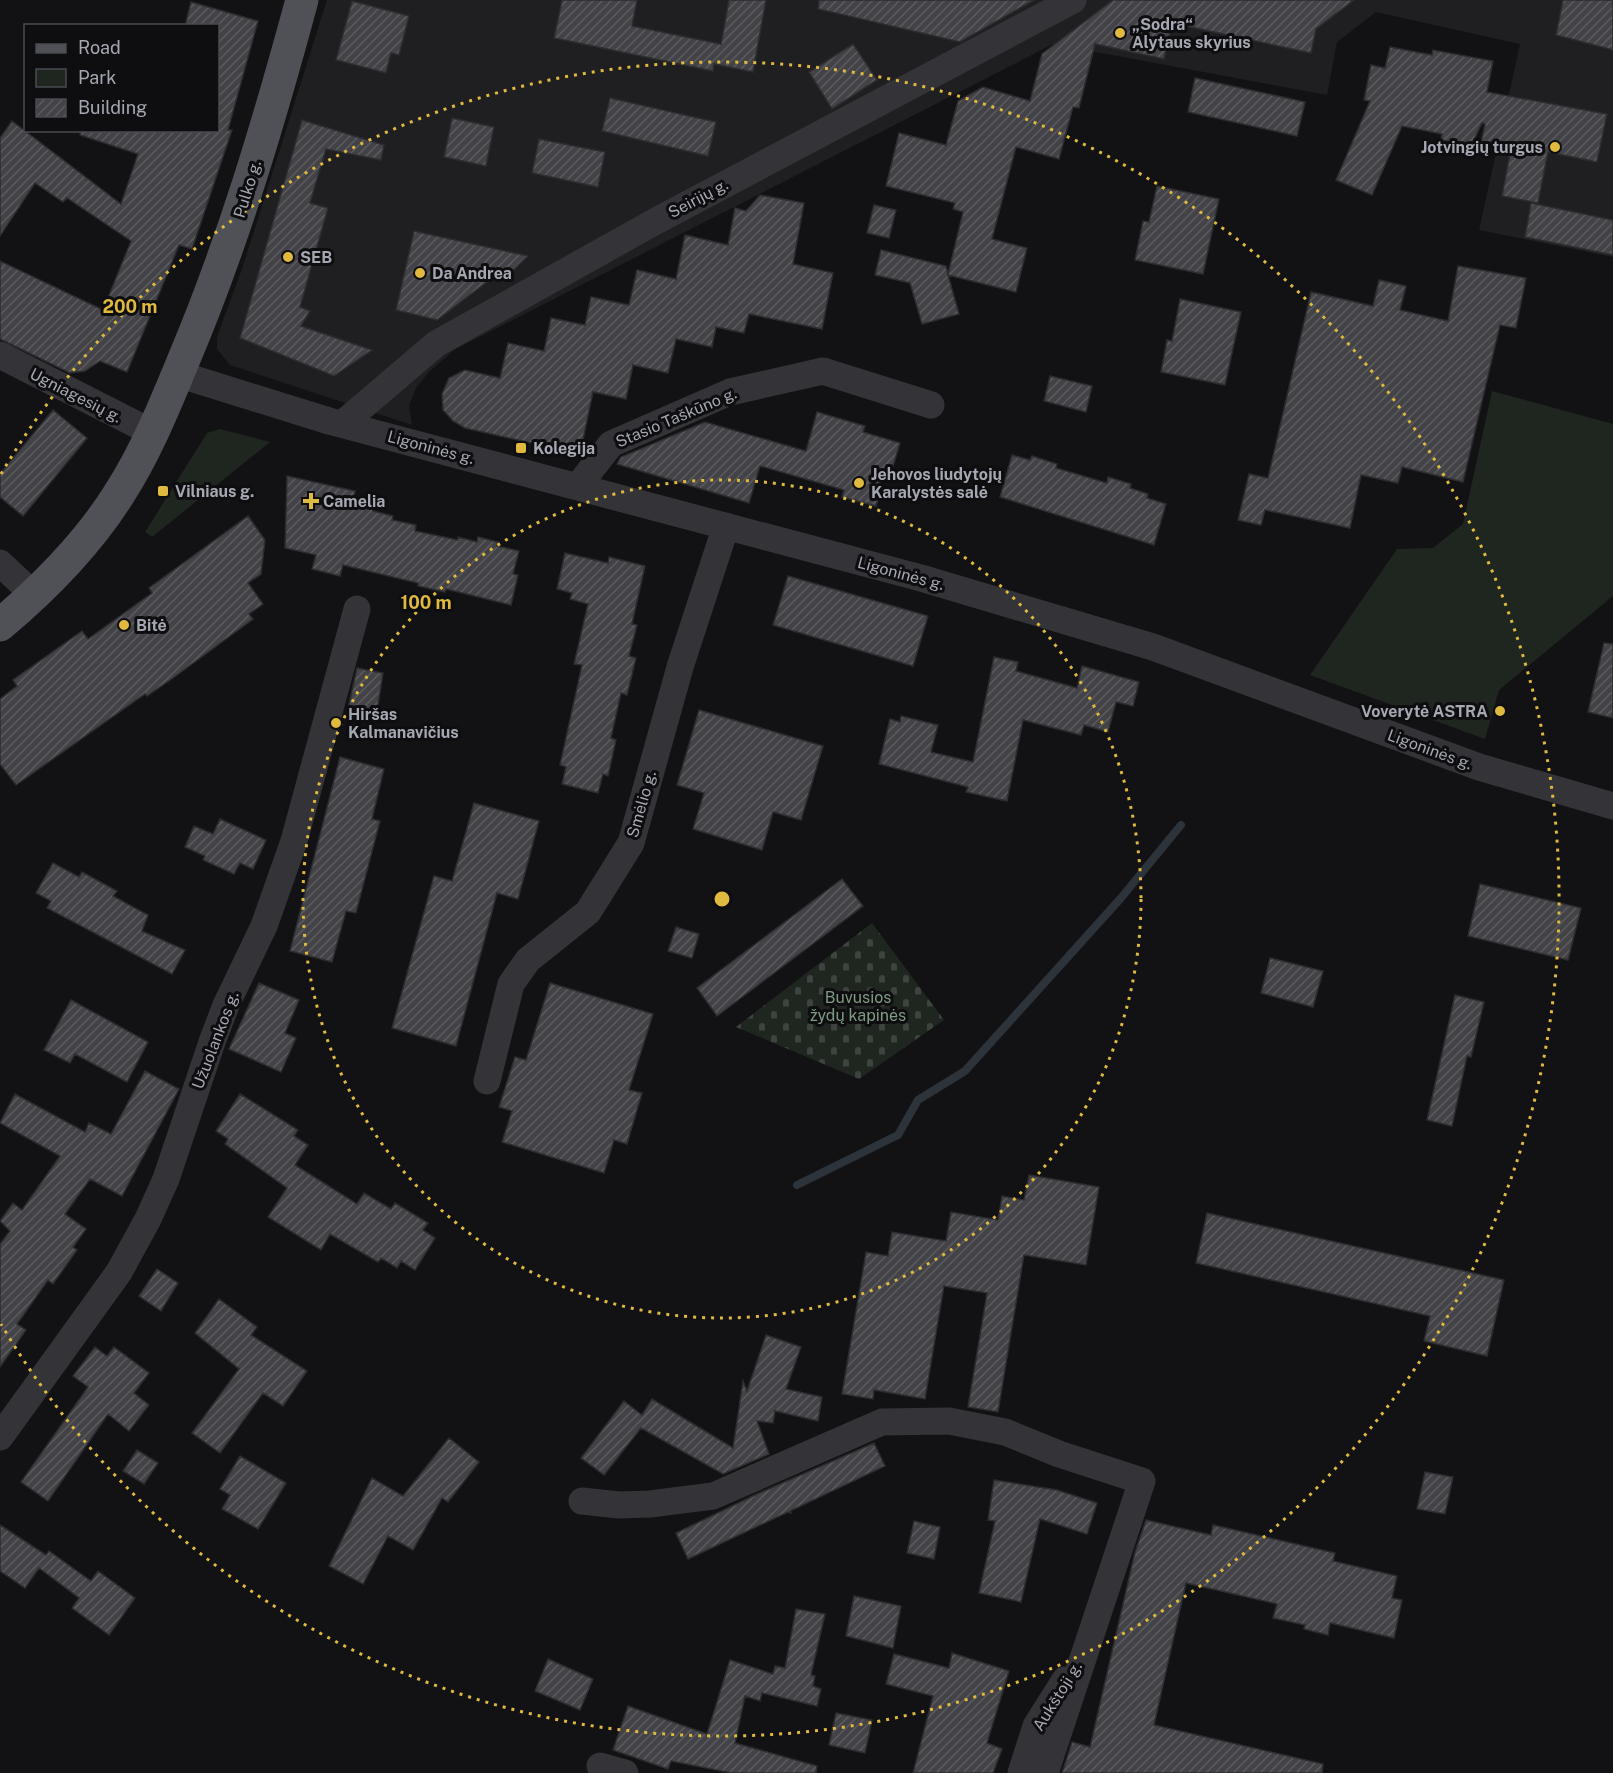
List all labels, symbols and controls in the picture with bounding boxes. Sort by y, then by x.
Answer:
place label: „Sodra“ Alytaus skyrius [1132,15,1251,52]
legend [24,24,219,132]
marker: „Sodra“ Alytaus skyrius [1113,26,1127,40]
text: Road [78,37,121,58]
text: Park [78,67,116,88]
text: Building [78,97,147,118]
place label: Jotvingių turgus [1421,138,1543,157]
marker: Jotvingių turgus [1548,140,1562,154]
street label: Pulko g. [230,158,265,220]
street label: Seirijų g. [665,175,731,222]
place label: SEB [300,248,332,267]
marker: SEB [281,250,295,264]
place label: Da Andrea [432,264,512,283]
marker: Da Andrea [413,266,427,280]
text: 200 m [103,296,157,317]
street label: Ugniagesių g. [27,364,125,427]
street label: Stasio Taškūno g. [613,383,739,451]
street label: Ligoninės g. [385,427,476,468]
place label: Kolegija [533,439,595,458]
marker: Kolegija [514,441,528,455]
place label: Jehovos liudytojų Karalystės salė [871,465,1002,502]
marker: Jehovos liudytojų Karalystės salė [852,476,866,490]
place label: Vilniaus g. [175,482,254,501]
marker: Vilniaus g. [156,484,170,498]
place label: Camelia [323,492,385,511]
marker: Camelia [304,494,318,508]
street label: Ligoninės g. [855,553,946,594]
text: 100 m [400,592,452,613]
place label: Bitė [136,616,167,635]
marker: Bitė [117,618,131,632]
place label: Voverytė ASTRA [1361,702,1488,721]
marker: Voverytė ASTRA [1493,704,1507,718]
place label: Hiršas Kalmanavičius [348,705,459,742]
marker: Hiršas Kalmanavičius [329,716,343,730]
street label: Ligoninės g. [1385,725,1475,774]
street label: Smėlio g. [623,768,660,840]
centre of rings [712,889,732,909]
park label: Buvusios žydų kapinės [810,988,906,1025]
street label: Užuolankos g. [188,989,243,1092]
street label: Aukštoji g. [1029,1658,1086,1734]

